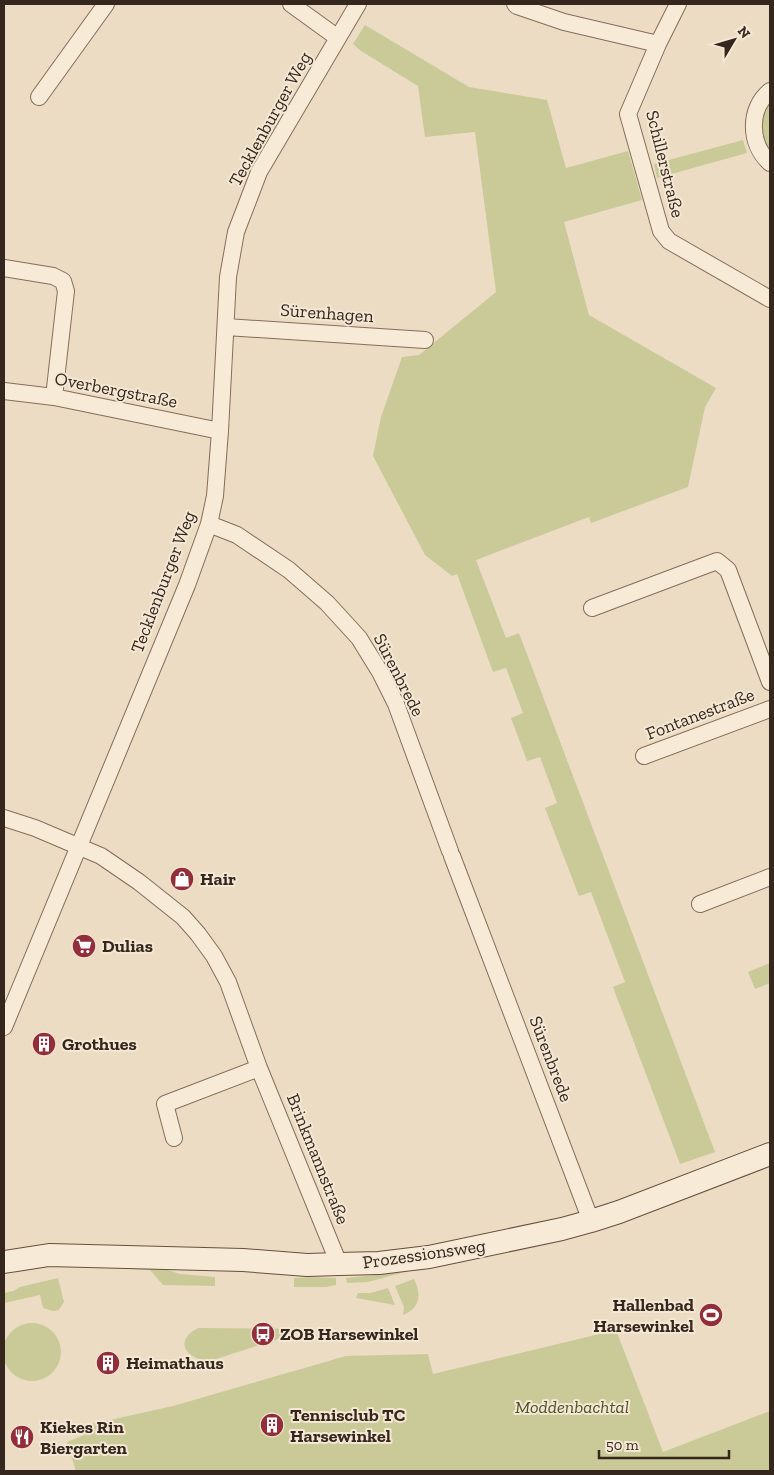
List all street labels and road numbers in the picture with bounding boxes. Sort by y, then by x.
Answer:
street label: Tecklenburger Weg [224,48,316,190]
street label: Schillerstraße [641,108,689,220]
street label: Sürenhagen [280,299,375,327]
street label: Overbergstraße [53,367,179,413]
street label: Tecklenburger Weg [126,508,200,656]
street label: Sürenbrede [369,630,429,720]
street label: Fontanestraße [643,683,757,745]
street label: Sürenbrede [525,1013,577,1105]
street label: Brinkmannstraße [282,1090,354,1228]
street label: Prozessionsweg [361,1234,487,1274]

